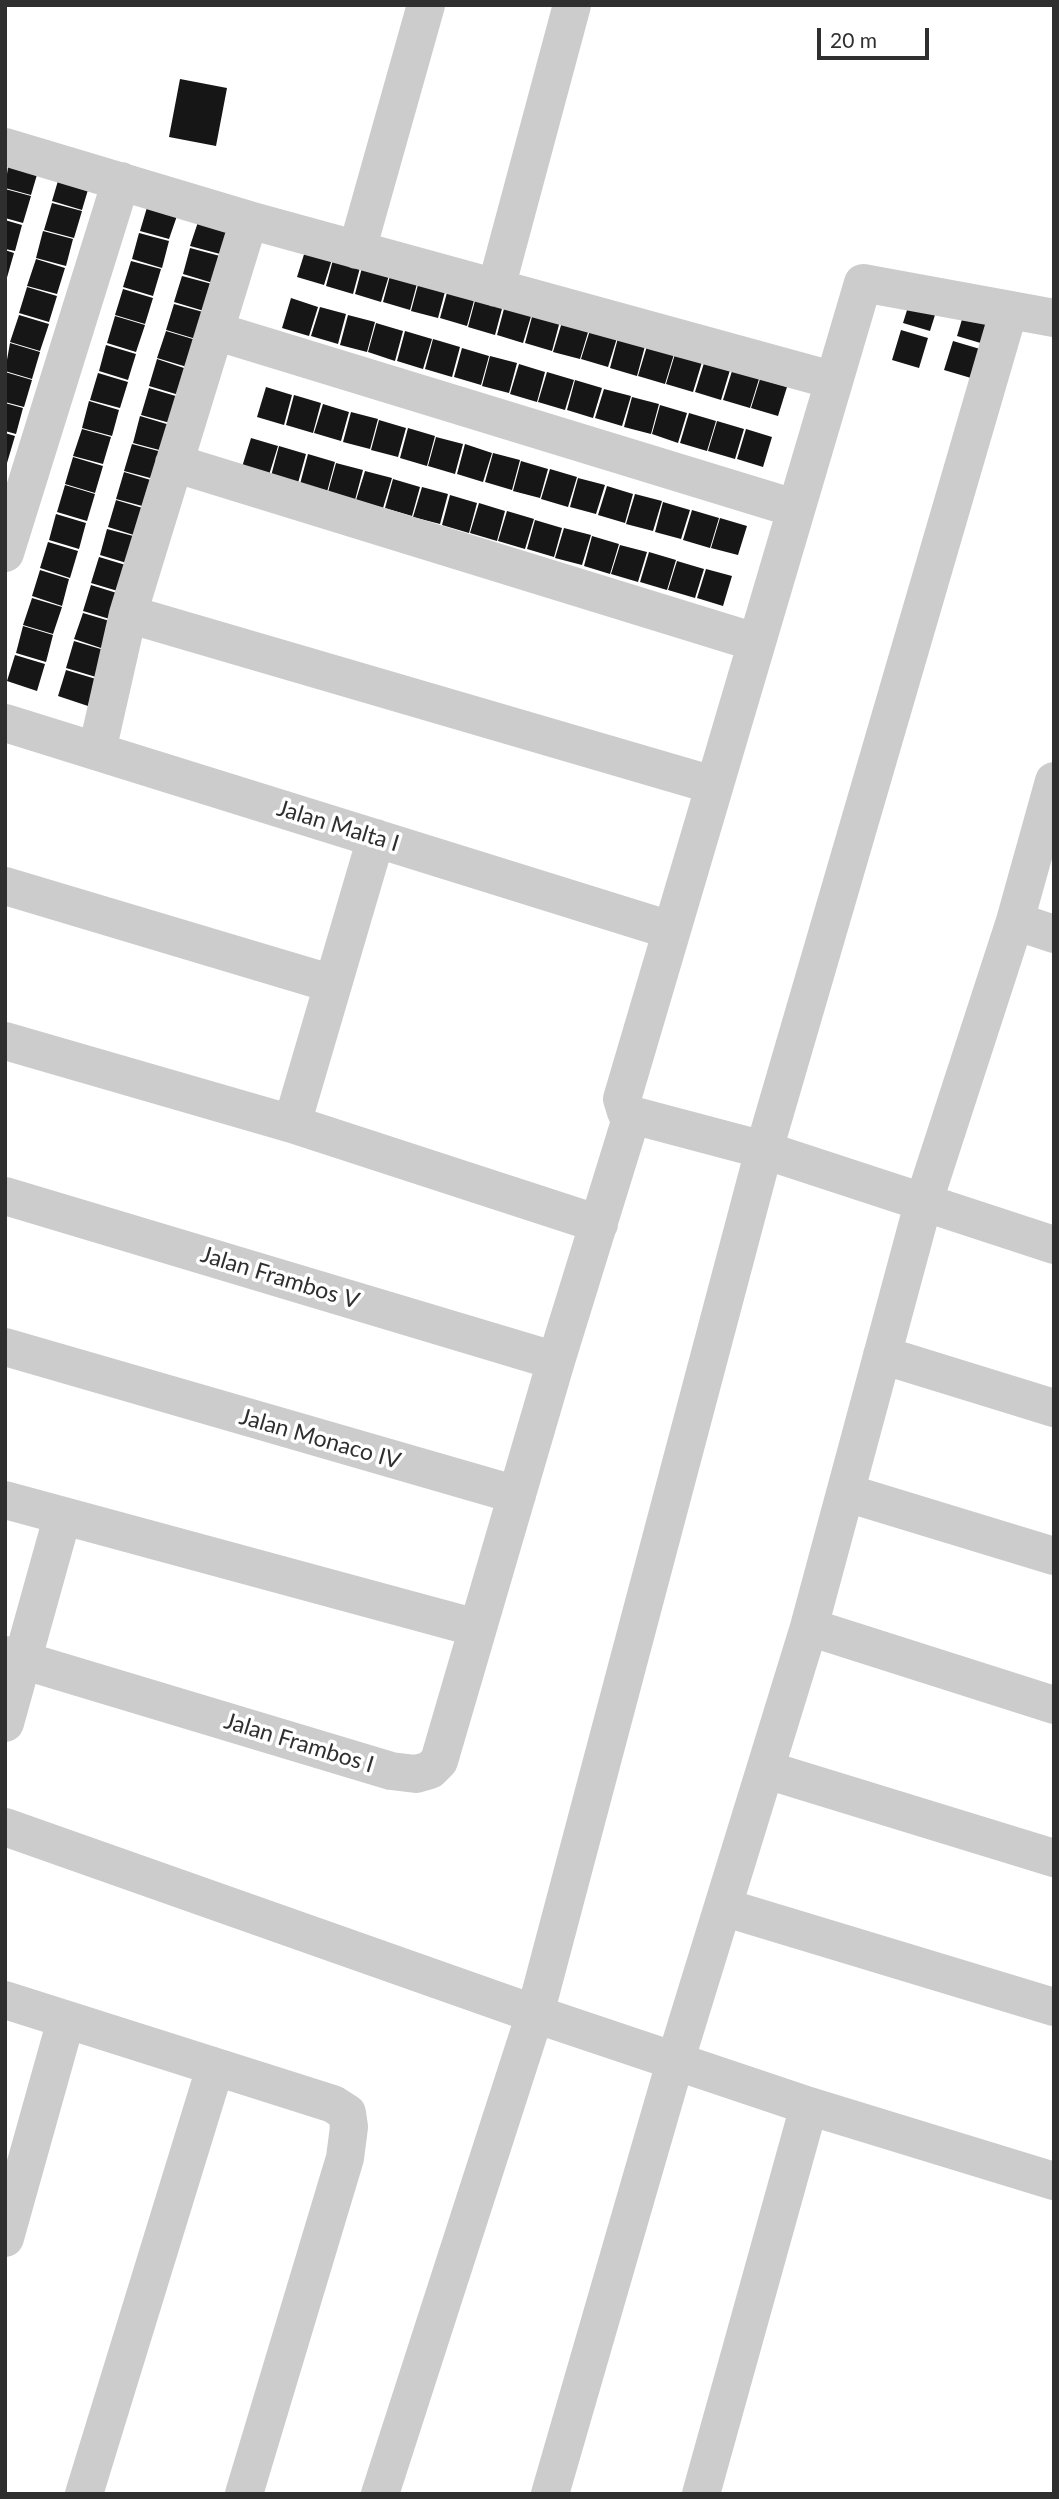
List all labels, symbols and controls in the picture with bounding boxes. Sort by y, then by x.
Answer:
scale bar [821,14,933,58]
text: 20 m [830,27,877,52]
street label: Jalan Malta I [274,794,402,858]
street label: Jalan Frambos V [197,1241,363,1315]
street label: Jalan Monaco IV [236,1403,404,1475]
street label: Jalan Frambos I [221,1707,377,1779]

